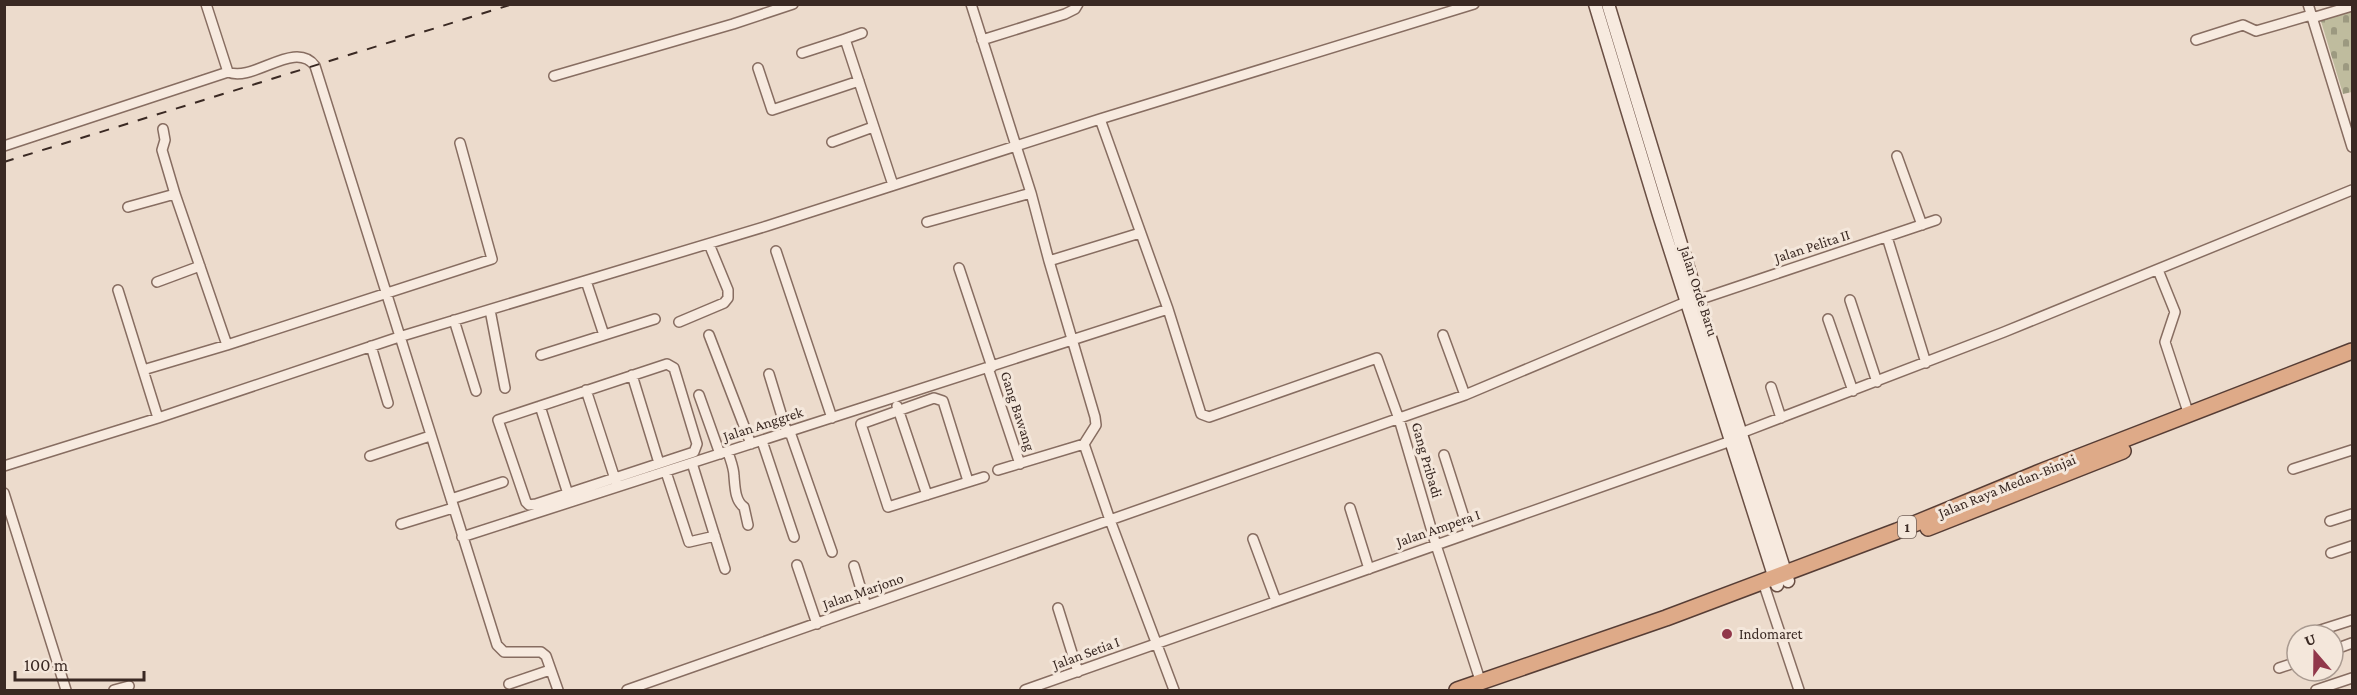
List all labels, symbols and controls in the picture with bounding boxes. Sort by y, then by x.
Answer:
street label: Jalan Pelita II [1770,226,1852,267]
street label: Jalan Orde Baru [1675,242,1721,338]
street label: Gang Bawang [997,369,1038,453]
street label: Jalan Anggrek [719,403,806,446]
street label: Gang Pribadi [1408,420,1445,500]
street label: Jalan Raya Medan-Binjai [1934,451,2079,523]
street label: Jalan Ampera I [1392,506,1482,551]
road number: 1 [1898,516,1916,538]
street label: Jalan Marjono [819,570,906,614]
north arrow [2285,623,2345,683]
place label: Indomaret [1739,626,1804,642]
marker: Indomaret [1720,627,1734,641]
text: U [2302,629,2318,649]
street label: Jalan Setia I [1049,634,1122,674]
scale bar [15,644,144,682]
text: 100 m [24,655,69,675]

